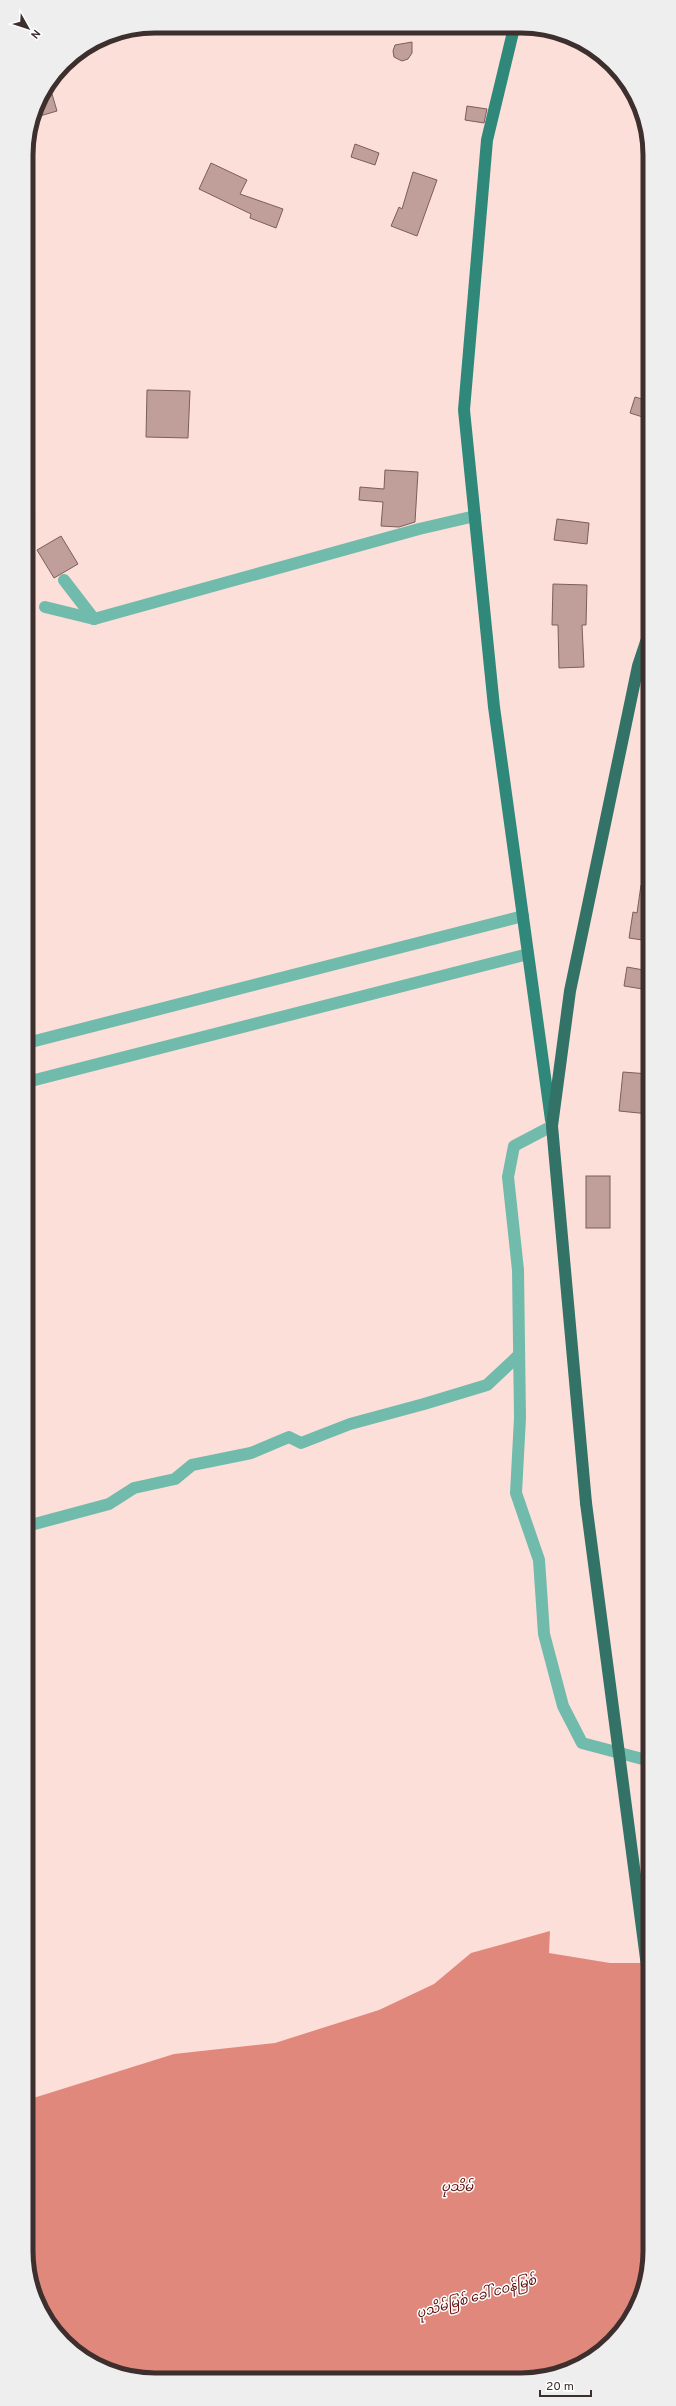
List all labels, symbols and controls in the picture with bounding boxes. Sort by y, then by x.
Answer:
north arrow [8,8,48,48]
text: N [27,26,43,41]
water label: ပုသိမ် [441,2177,475,2198]
water label: ပုသိမ်မြစ် ခေါ် ငဝန်မြစ် [414,2270,541,2325]
scale bar [540,2372,591,2398]
text: 20 m [546,2379,574,2395]

